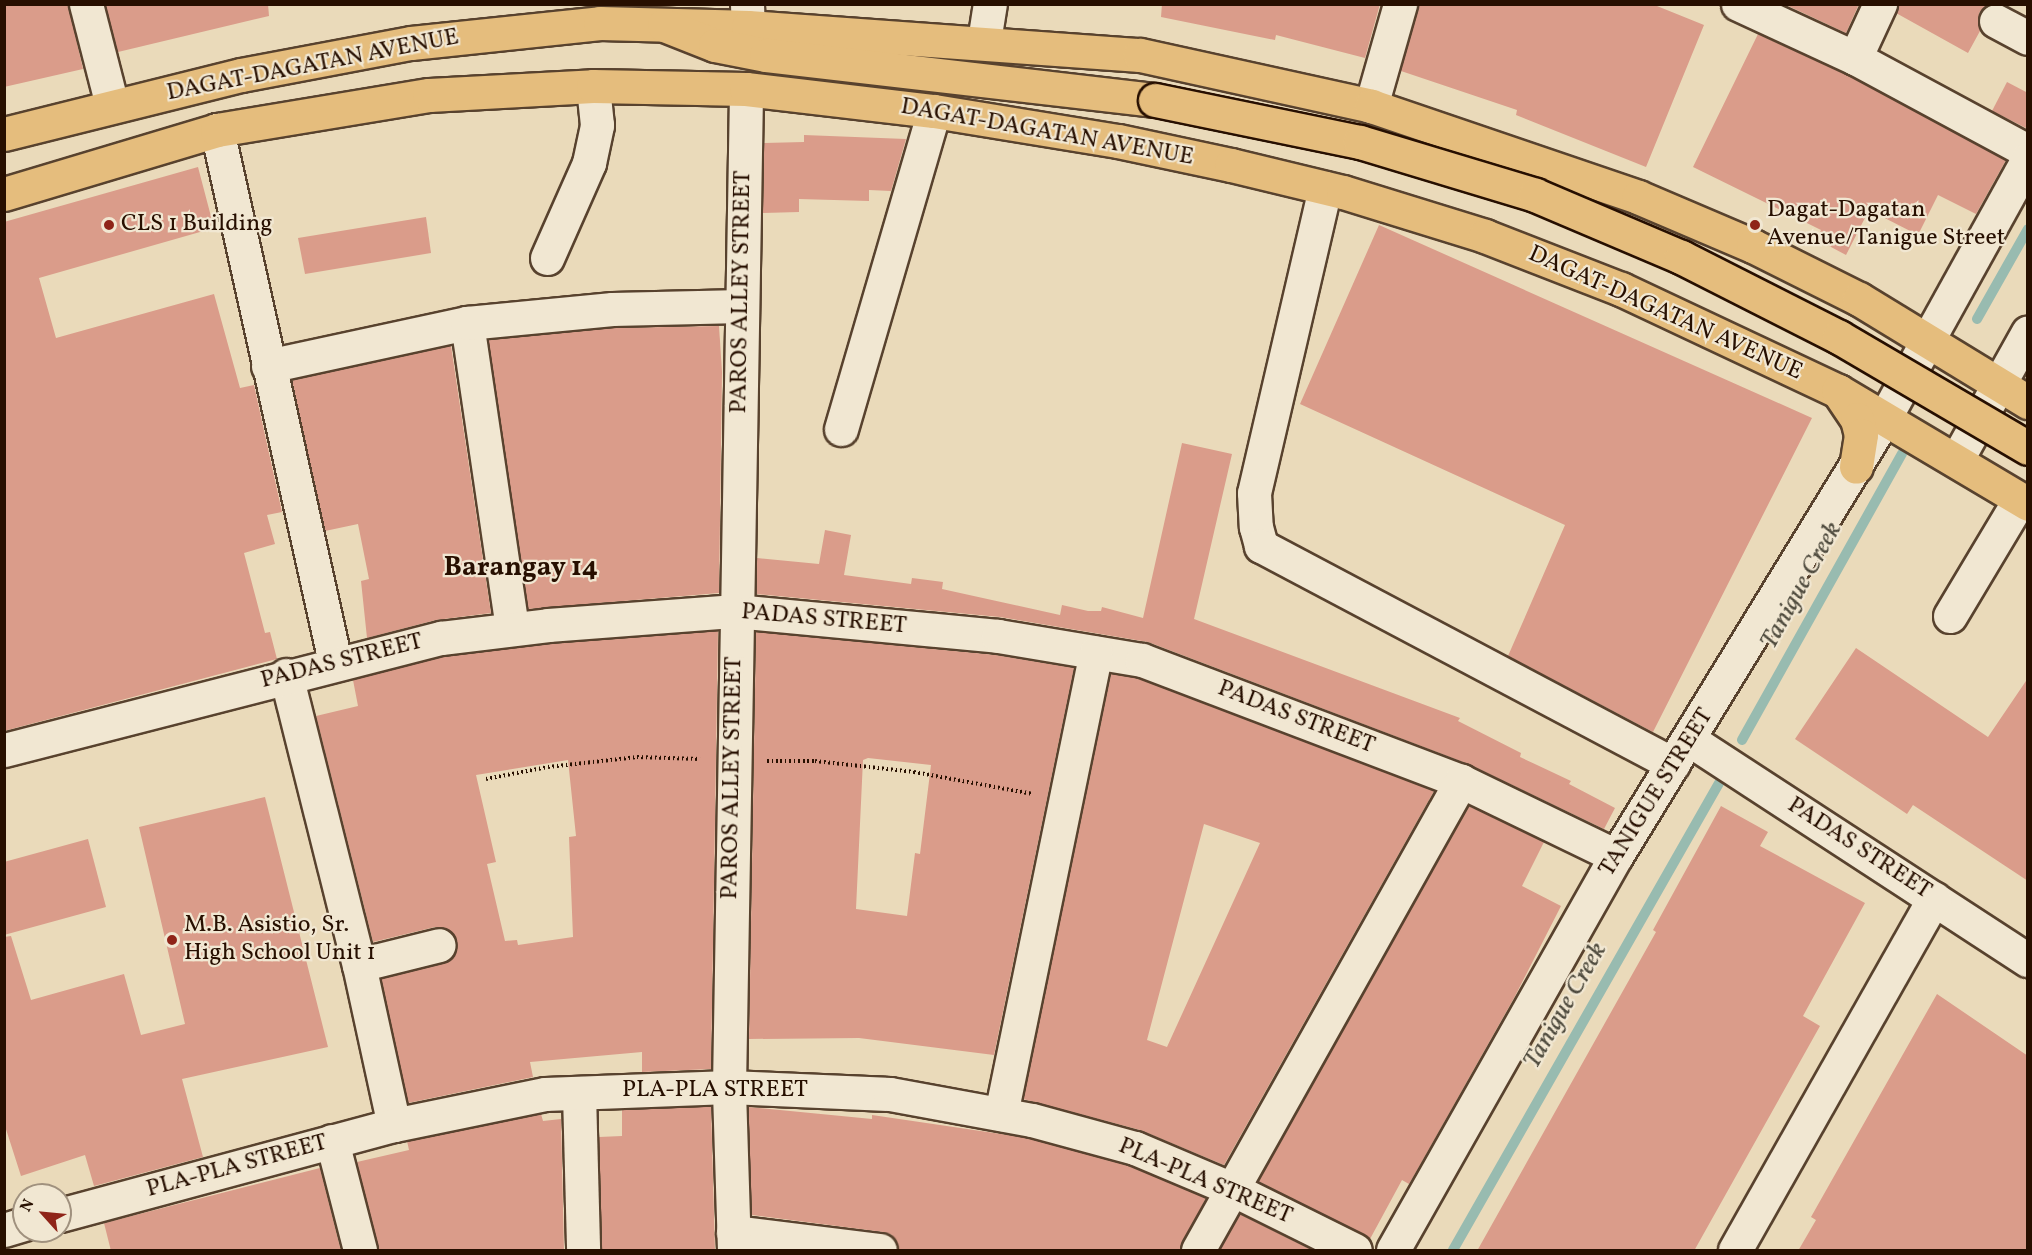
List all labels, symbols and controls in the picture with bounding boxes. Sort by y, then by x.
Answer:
street label: DAGAT-DAGATAN AVENUE [165,24,461,108]
street label: DAGAT-DAGATAN AVENUE [898,93,1196,173]
street label: PAROS ALLEY STREET [725,170,759,414]
place label: Dagat-Dagatan Avenue/Tanigue Street [1767,197,2005,253]
place label: CLS 1 Building [121,211,273,239]
marker: CLS 1 Building [102,218,116,232]
marker: Dagat-Dagatan Avenue/Tanigue Street [1748,218,1762,232]
street label: DAGAT-DAGATAN AVENUE [1524,240,1806,388]
water label: Tanigue Creek [1754,517,1850,655]
district label: Barangay 14 [444,553,598,585]
street label: PADAS STREET [740,598,908,642]
street label: PADAS STREET [258,628,426,696]
street label: PAROS ALLEY STREET [716,656,750,900]
street label: PADAS STREET [1213,675,1379,761]
street label: TANIGUE STREET [1594,704,1720,882]
street label: PADAS STREET [1781,792,1937,906]
place label: M.B. Asistio, Sr. High School Unit 1 [184,912,376,968]
marker: M.B. Asistio, Sr. High School Unit 1 [165,933,179,947]
water label: Tanigue Creek [1517,937,1615,1075]
street label: PLA-PLA STREET [622,1077,808,1105]
street label: PLA-PLA STREET [143,1129,331,1205]
street label: PLA-PLA STREET [1114,1132,1296,1232]
north arrow [12,1183,72,1243]
text: N [15,1196,40,1216]

